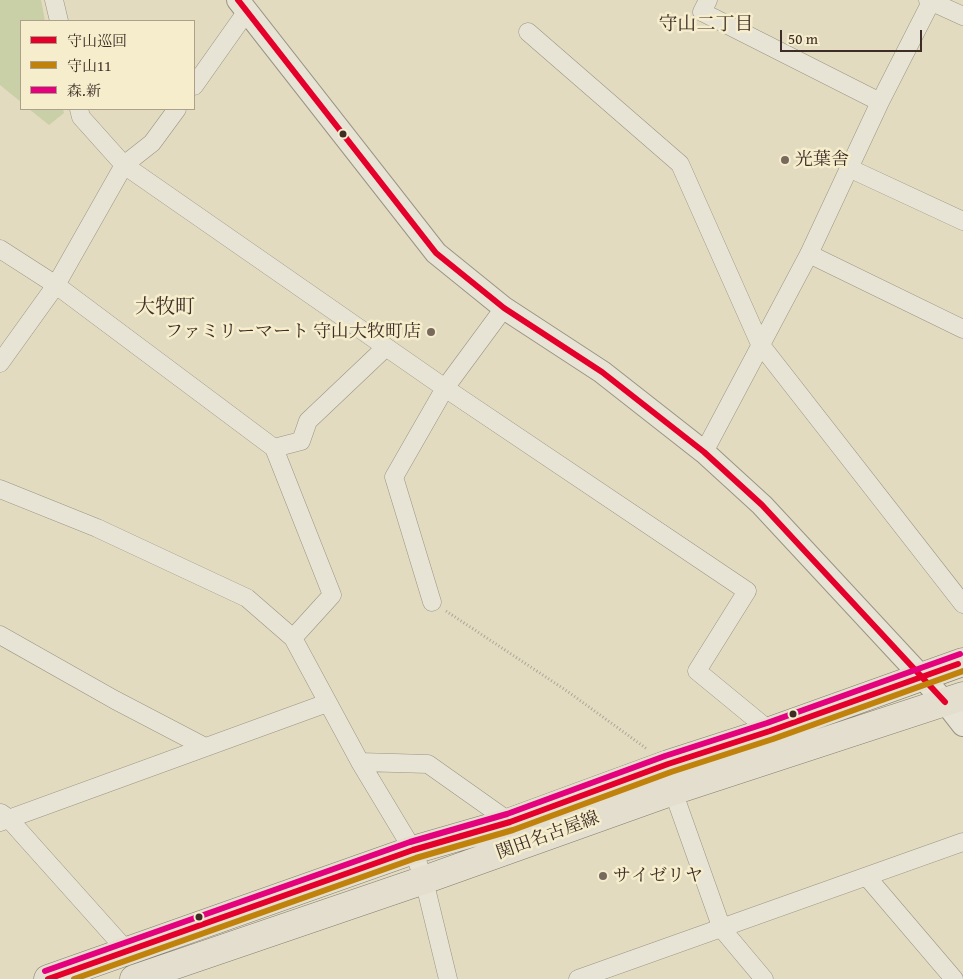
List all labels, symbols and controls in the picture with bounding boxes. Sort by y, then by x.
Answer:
district label: 守山二丁目 [659,14,753,36]
legend [20,20,195,110]
scale bar [783,20,926,52]
text: 50 m [788,28,818,49]
text: 守山巡回 [67,30,127,51]
text: 守山11 [67,55,111,76]
text: 森.新 [67,80,101,101]
unlabelled marker [338,129,348,139]
place label: 光葉舎 [795,149,849,171]
marker: 光葉舎 [779,154,791,166]
district label: 大牧町 [135,296,195,320]
place label: ファミリーマート 守山大牧町店 [165,321,421,343]
marker: ファミリーマート 守山大牧町店 [425,326,437,338]
unlabelled marker [788,709,798,719]
street label: 関田名古屋線 [494,807,602,865]
place label: サイゼリヤ [613,865,703,887]
marker: サイゼリヤ [597,870,609,882]
unlabelled marker [194,912,204,922]

